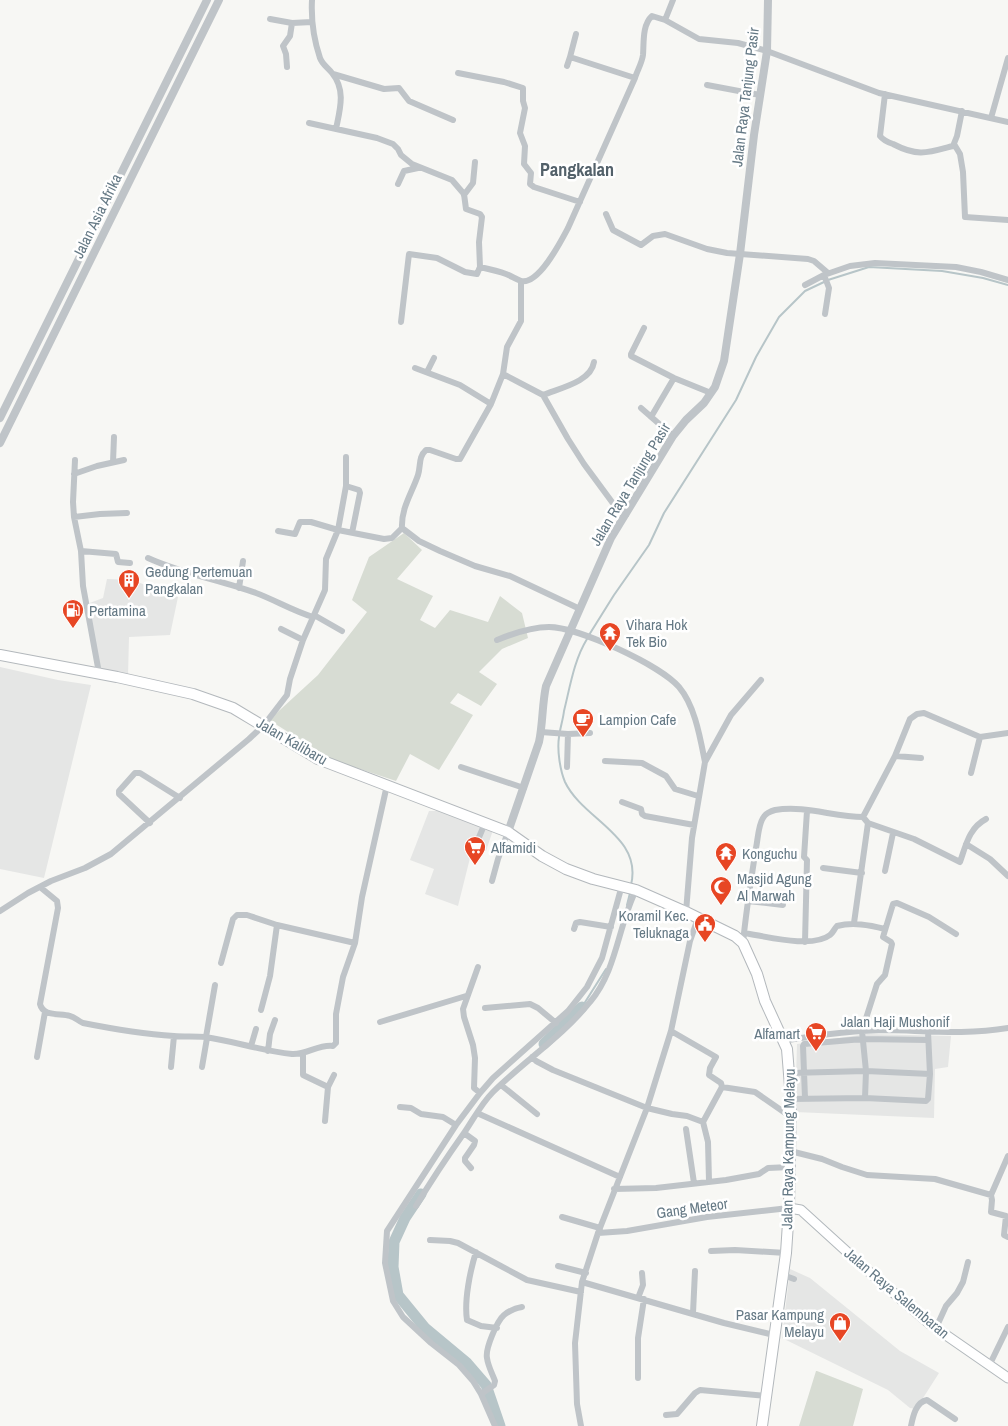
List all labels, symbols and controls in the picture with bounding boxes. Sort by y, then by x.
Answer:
street label: Jalan Raya Tanjung Pasir [726,26,764,168]
district label: Pangkalan [540,157,614,182]
street label: Jalan Asia Afrika [67,170,127,262]
street label: Jalan Raya Tanjung Pasir [585,419,675,549]
place label: Gedung Pertemuan Pangkalan [145,561,252,599]
building icon: Gedung Pertemuan Pangkalan [117,568,141,599]
fuel station icon: Pertamina [61,598,85,629]
place label: Pertamina [89,600,146,621]
place label: Vihara Hok Tek Bio [626,614,688,652]
temple icon: Vihara Hok Tek Bio [598,621,622,652]
cafe icon: Lampion Cafe [571,707,595,738]
place label: Lampion Cafe [599,709,676,730]
street label: Jalan Kalibaru [253,712,331,770]
supermarket icon: Alfamidi [463,835,487,866]
place label: Alfamidi [490,837,536,858]
temple icon: Konguchu [714,841,738,872]
place label: Konguchu [742,843,797,864]
place label: Masjid Agung Al Marwah [736,868,812,906]
mosque icon: Masjid Agung Al Marwah [709,875,733,906]
place label: Koramil Kec. Teluknaga [619,905,689,943]
public building icon: Koramil Kec. Teluknaga [693,912,717,943]
street label: Jalan Haji Mushonif [841,1011,950,1032]
supermarket icon: Alfamart [804,1021,828,1052]
place label: Alfamart [753,1023,801,1044]
street label: Jalan Raya Kampung Melayu [776,1068,800,1230]
street label: Gang Meteor [655,1193,729,1223]
street label: Jalan Raya Salembaran [840,1243,954,1343]
place label: Pasar Kampung Melayu [736,1304,824,1342]
shop icon: Pasar Kampung Melayu [828,1311,852,1342]

